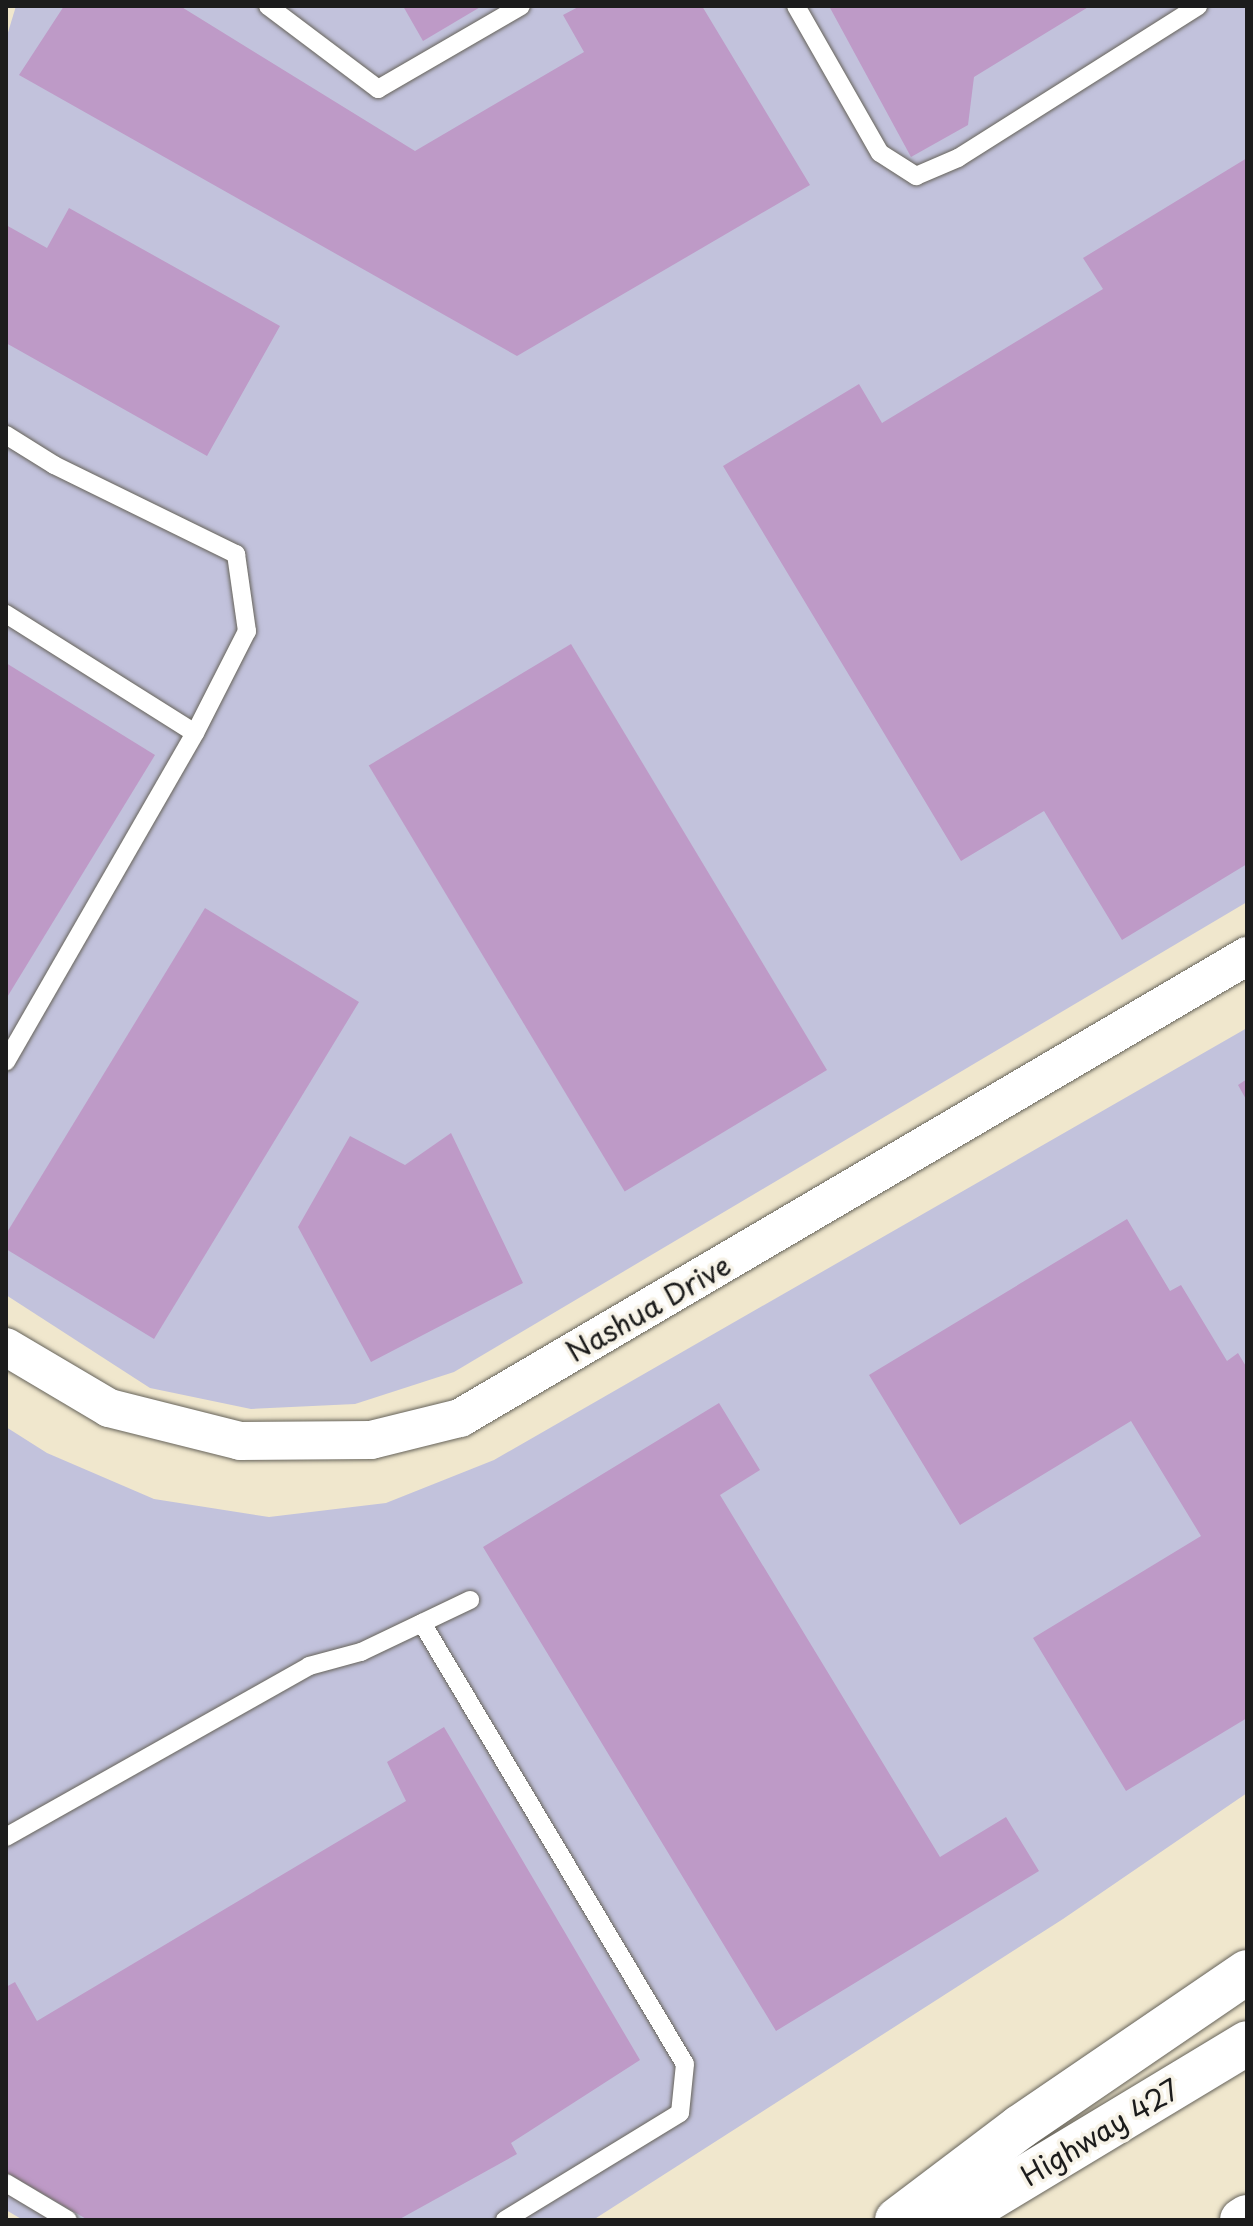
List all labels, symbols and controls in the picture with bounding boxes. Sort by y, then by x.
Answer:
street label: Nashua Drive [560,1247,736,1369]
street label: Highway 427 [1015,2072,1185,2192]

